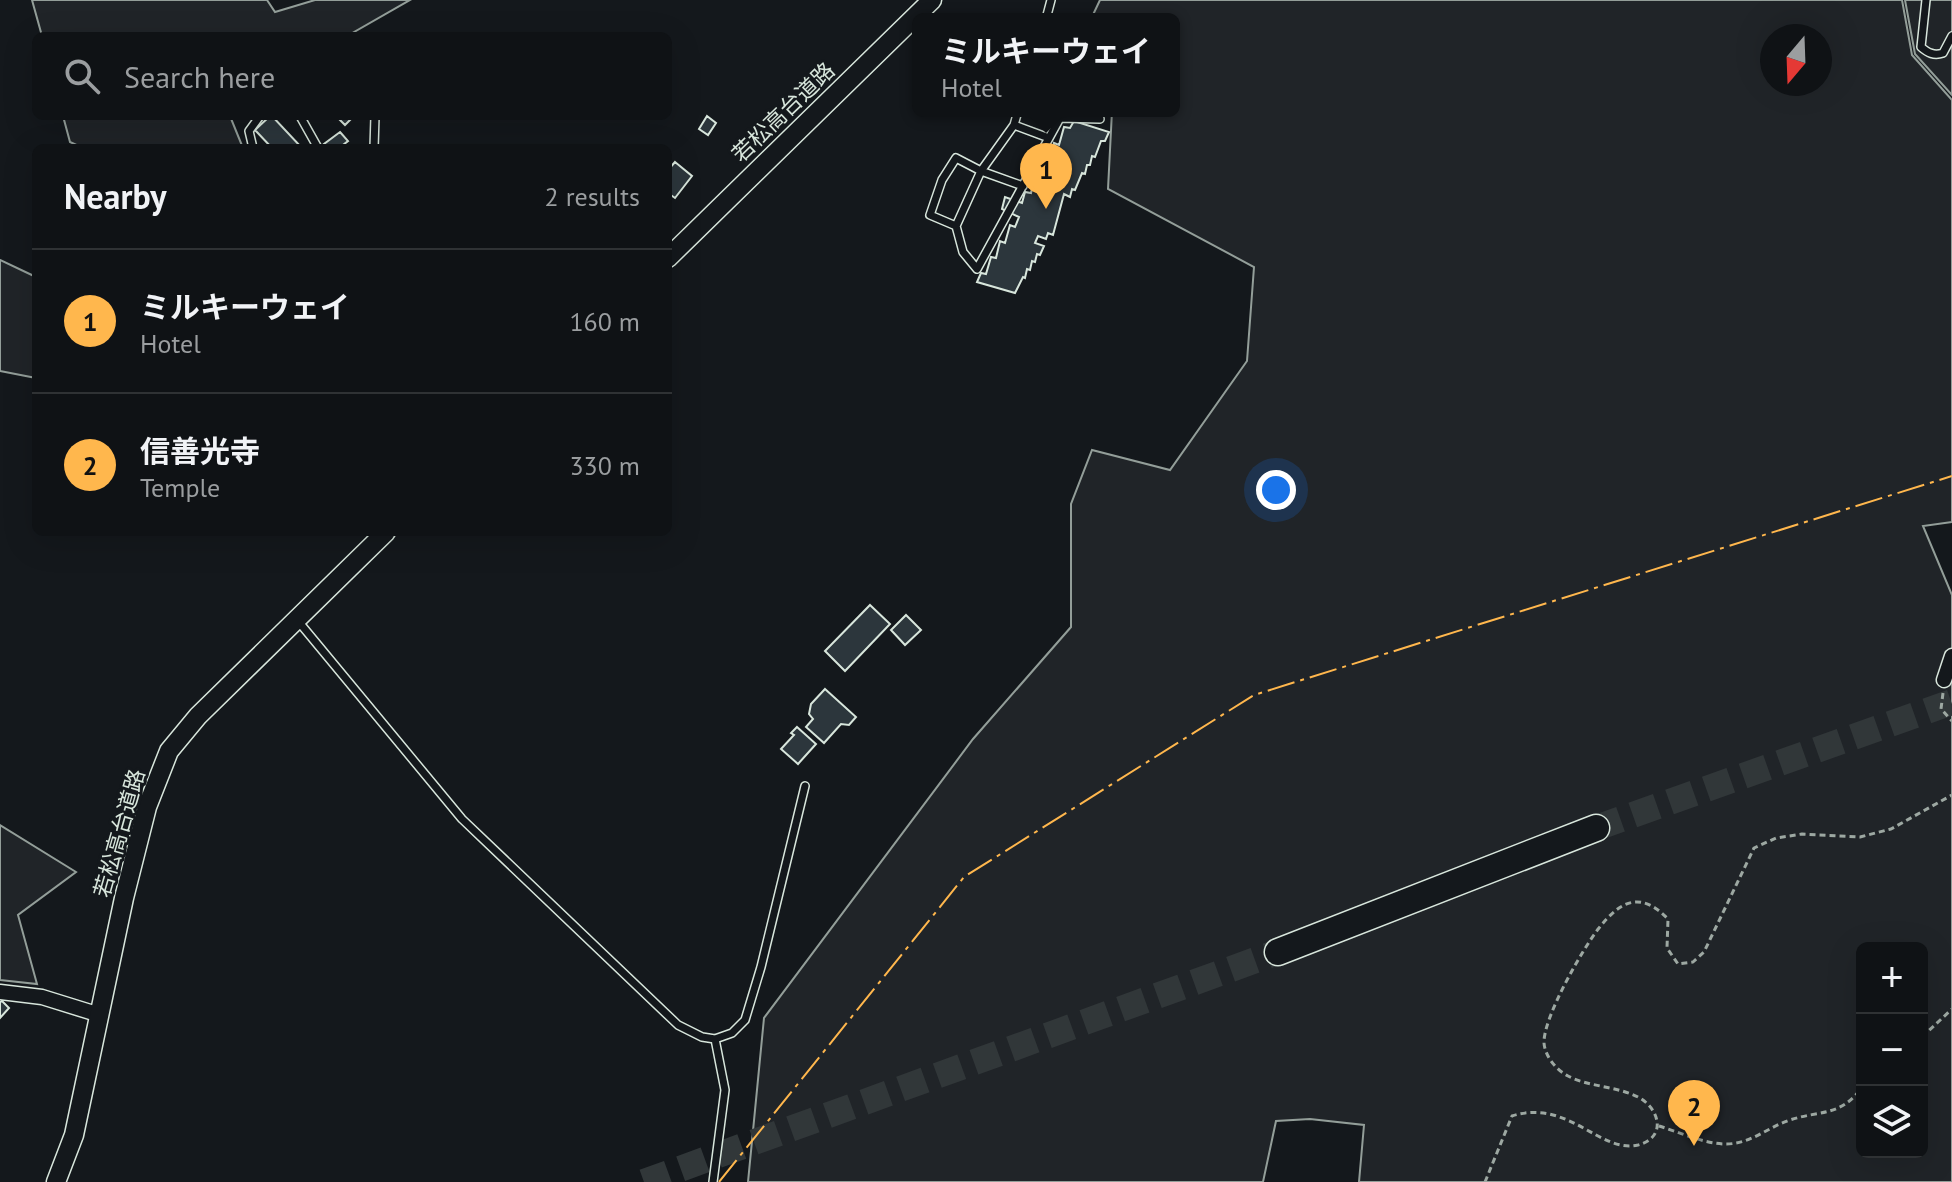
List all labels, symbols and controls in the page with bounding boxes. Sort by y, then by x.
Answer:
popup [912,13,1180,117]
north arrow [1760,24,1832,96]
text: ミルキーウェイ [941,31,1151,70]
search box [32,32,672,120]
icon: search [60,54,104,98]
street label: 若松高台道路 [726,56,840,168]
text: Search here [124,57,275,96]
text: Hotel [941,71,1002,104]
pin: 1 [1020,143,1072,209]
text: Nearby [64,174,166,218]
text: 2 results [545,180,640,213]
text: ミルキーウェイ [140,287,350,326]
text: 1 [83,305,97,338]
text: 160 m [569,305,640,338]
text: Hotel [140,327,201,360]
text: 信善光寺 [140,431,260,470]
text: 2 [83,449,97,482]
text: 330 m [569,449,640,482]
your location [1256,470,1296,510]
text: Temple [140,471,220,504]
street label: 若松高台道路 [87,766,151,900]
map controls [1856,942,1928,1158]
button: + [1856,942,1928,1014]
button: − [1856,1014,1928,1086]
pin: 2 [1668,1080,1720,1146]
button: layers [1856,1086,1928,1158]

